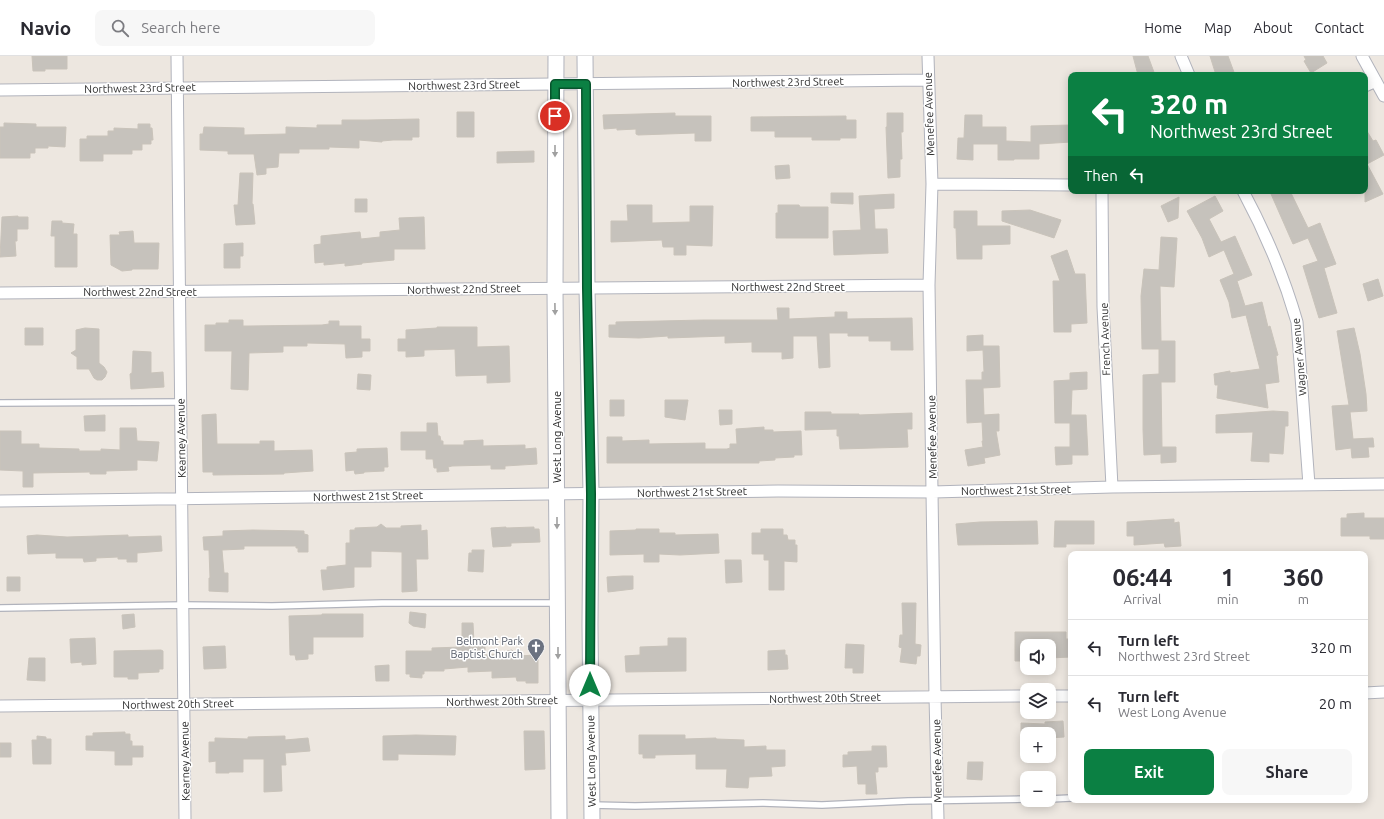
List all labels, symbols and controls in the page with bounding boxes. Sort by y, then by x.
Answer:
search box [95,10,375,46]
text: Navio [20,17,71,39]
icon: search [109,17,131,39]
text: Search here [141,19,220,36]
text: Home [1144,20,1182,36]
text: Map [1204,20,1232,36]
text: About [1254,20,1293,36]
text: Contact [1315,20,1364,36]
street label: Menefee Avenue [922,72,936,156]
street label: Northwest 23rd Street [732,75,845,89]
street label: Northwest 23rd Street [408,78,521,92]
street label: Northwest 23rd Street [84,81,197,95]
icon: left [1084,88,1136,140]
text: 320 m [1150,88,1228,119]
pin [538,99,572,133]
icon: arrive [544,105,566,127]
text: Northwest 23rd Street [1150,121,1332,141]
one-way arrow [552,145,558,158]
icon: left [1126,164,1148,186]
text: Then [1084,167,1118,184]
street label: Northwest 22nd Street [731,281,845,293]
street label: Northwest 22nd Street [407,282,522,296]
street label: Northwest 22nd Street [83,286,197,298]
street label: French Avenue [1098,302,1112,376]
one-way arrow [552,303,558,316]
street label: Wagner Avenue [1290,318,1308,396]
street label: West Long Avenue [551,391,563,483]
street label: Menefee Avenue [925,395,939,479]
street label: Kearney Avenue [174,398,188,478]
street label: Northwest 21st Street [961,483,1072,497]
street label: Northwest 21st Street [637,485,748,499]
street label: Northwest 21st Street [313,489,424,503]
one-way arrow [554,517,560,530]
text: 06:44 [1112,564,1172,591]
text: 1 [1221,564,1234,591]
text: 360 [1283,564,1324,591]
text: Arrival [1123,592,1161,606]
text: min [1217,592,1239,606]
text: m [1298,592,1309,606]
text: Turn left [1118,632,1179,649]
place label: Belmont Park Baptist Church [450,635,523,660]
church icon: Belmont Park Baptist Church [526,637,546,662]
icon: left [1084,637,1106,659]
map controls [1020,639,1056,807]
button: sound [1020,639,1056,675]
text: 320 m [1310,639,1352,656]
one-way arrow [555,647,561,660]
text: Northwest 23rd Street [1118,649,1250,663]
position arrow [569,664,611,706]
button: layers [1020,683,1056,719]
text: Turn left [1118,688,1179,705]
street label: Northwest 20th Street [769,691,882,705]
icon: left [1084,693,1106,715]
street label: Northwest 20th Street [446,694,559,708]
text: 20 m [1319,695,1352,712]
street label: Northwest 20th Street [122,697,235,711]
text: West Long Avenue [1118,705,1227,719]
street label: West Long Avenue [584,715,598,807]
street label: Menefee Avenue [930,719,944,803]
street label: Kearney Avenue [178,721,192,801]
button: + [1020,727,1056,763]
button: Exit [1084,749,1214,795]
button: Share [1222,749,1352,795]
button: − [1020,771,1056,807]

